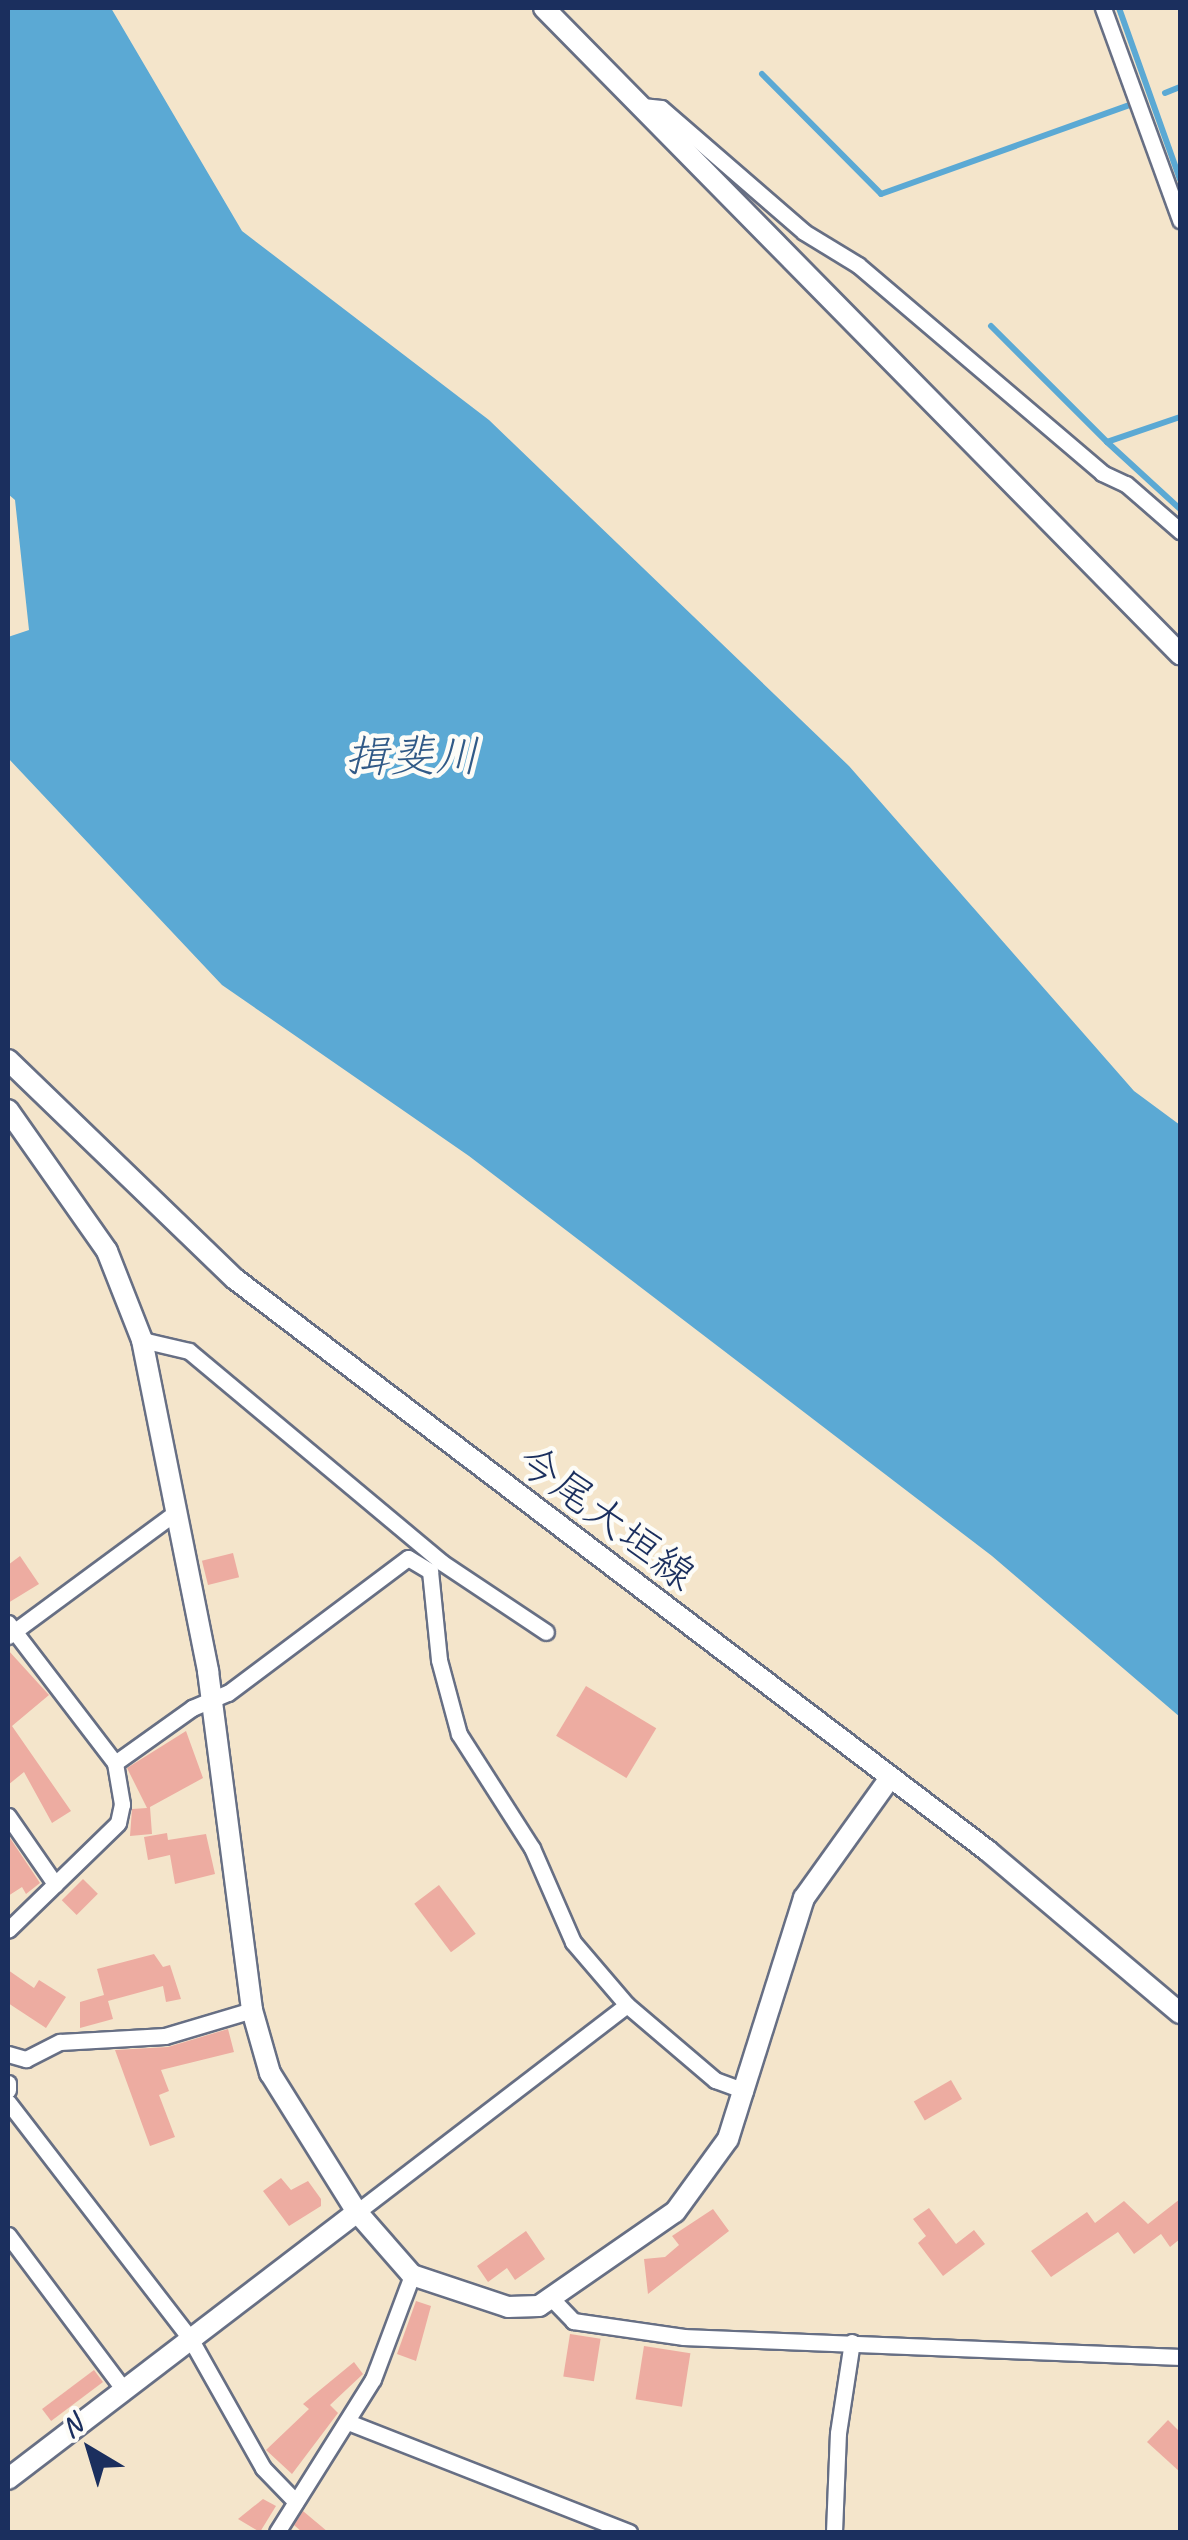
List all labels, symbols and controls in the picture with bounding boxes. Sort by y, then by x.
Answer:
water label: 揖斐川 [345,730,479,784]
street label: 今尾大垣線 [507,1435,705,1601]
north arrow [40,2400,140,2500]
text: N [54,2407,89,2445]

